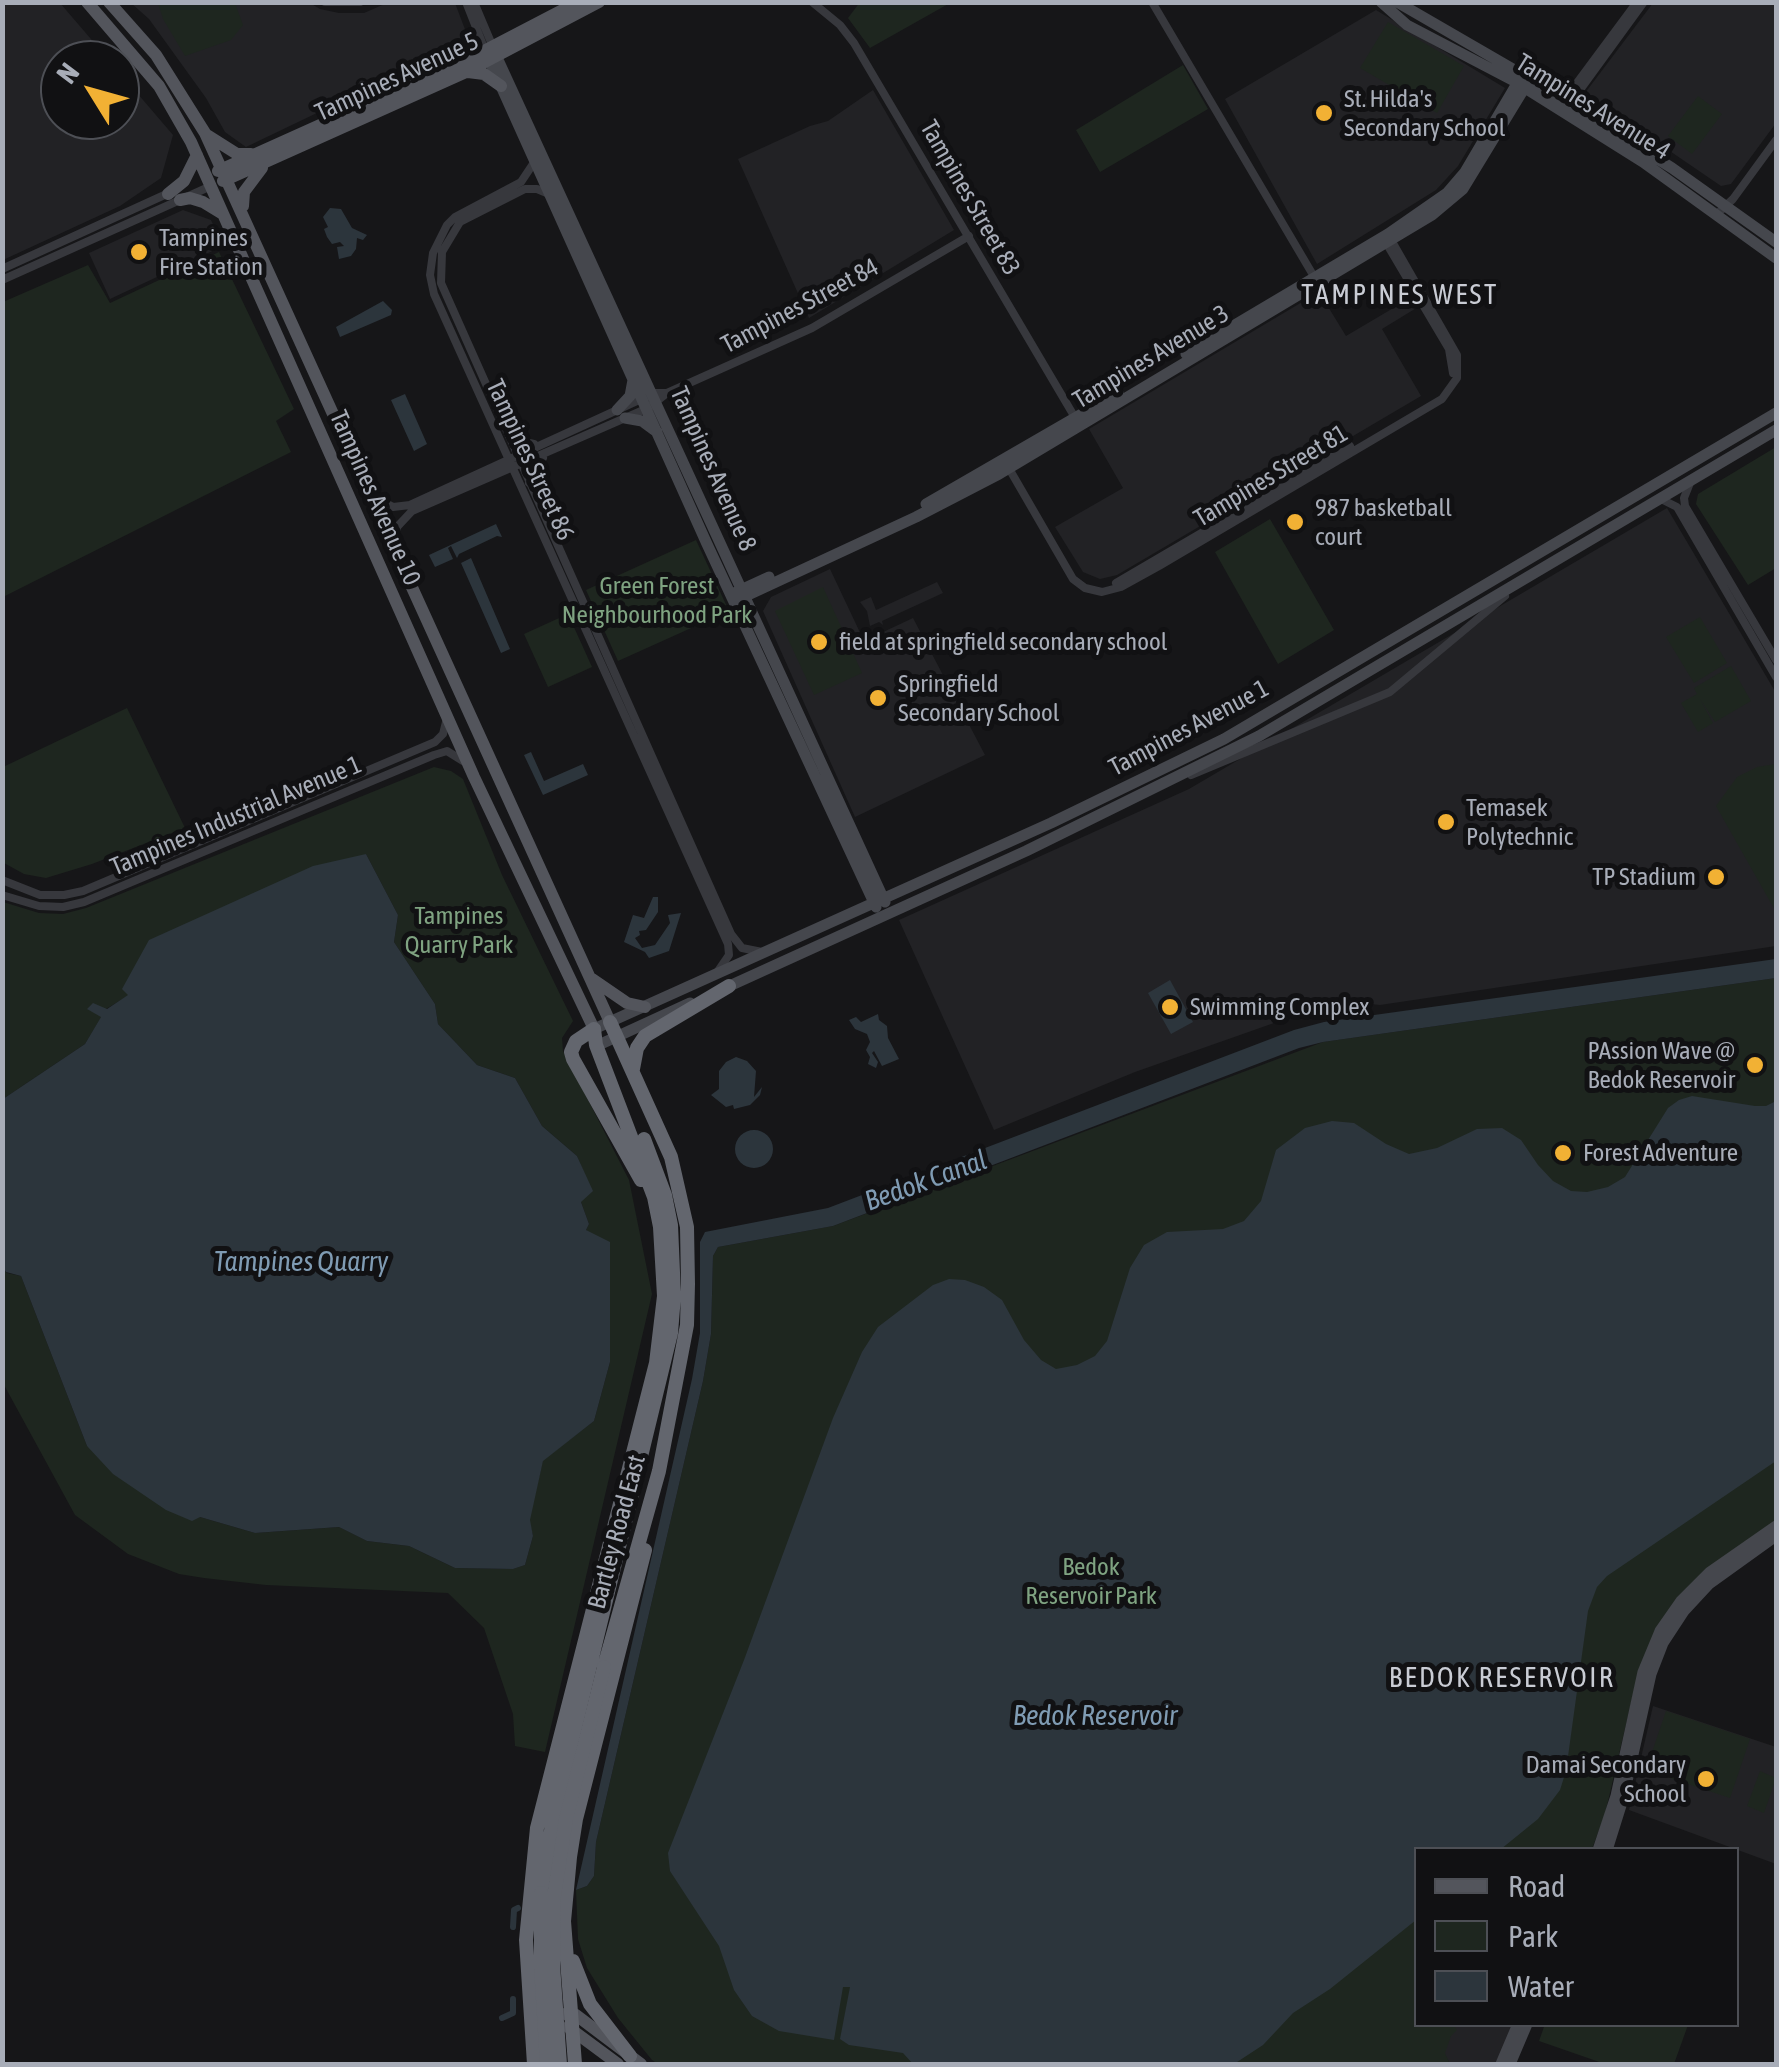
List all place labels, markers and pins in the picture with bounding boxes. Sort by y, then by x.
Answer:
place label: St. Hilda's Secondary School [1344,84,1505,143]
marker: St. Hilda's Secondary School [1313,102,1335,124]
place label: Tampines Fire Station [159,223,263,282]
marker: Tampines Fire Station [128,241,150,263]
place label: 987 basketball court [1315,493,1452,552]
marker: 987 basketball court [1284,511,1306,533]
place label: field at springfield secondary school [839,627,1167,657]
marker: field at springfield secondary school [808,631,830,653]
place label: Springfield Secondary School [898,669,1059,728]
marker: Springfield Secondary School [867,687,889,709]
place label: Temasek Polytechnic [1466,793,1573,852]
marker: Temasek Polytechnic [1435,811,1457,833]
place label: TP Stadium [1592,862,1696,892]
marker: TP Stadium [1705,866,1727,888]
place label: Swimming Complex [1190,992,1369,1022]
marker: Swimming Complex [1159,996,1181,1018]
place label: PAssion Wave @ Bedok Reservoir [1587,1036,1735,1095]
marker: PAssion Wave @ Bedok Reservoir [1744,1054,1766,1076]
place label: Forest Adventure [1583,1138,1738,1168]
marker: Forest Adventure [1552,1142,1574,1164]
place label: Damai Secondary School [1526,1750,1686,1809]
marker: Damai Secondary School [1695,1768,1717,1790]

